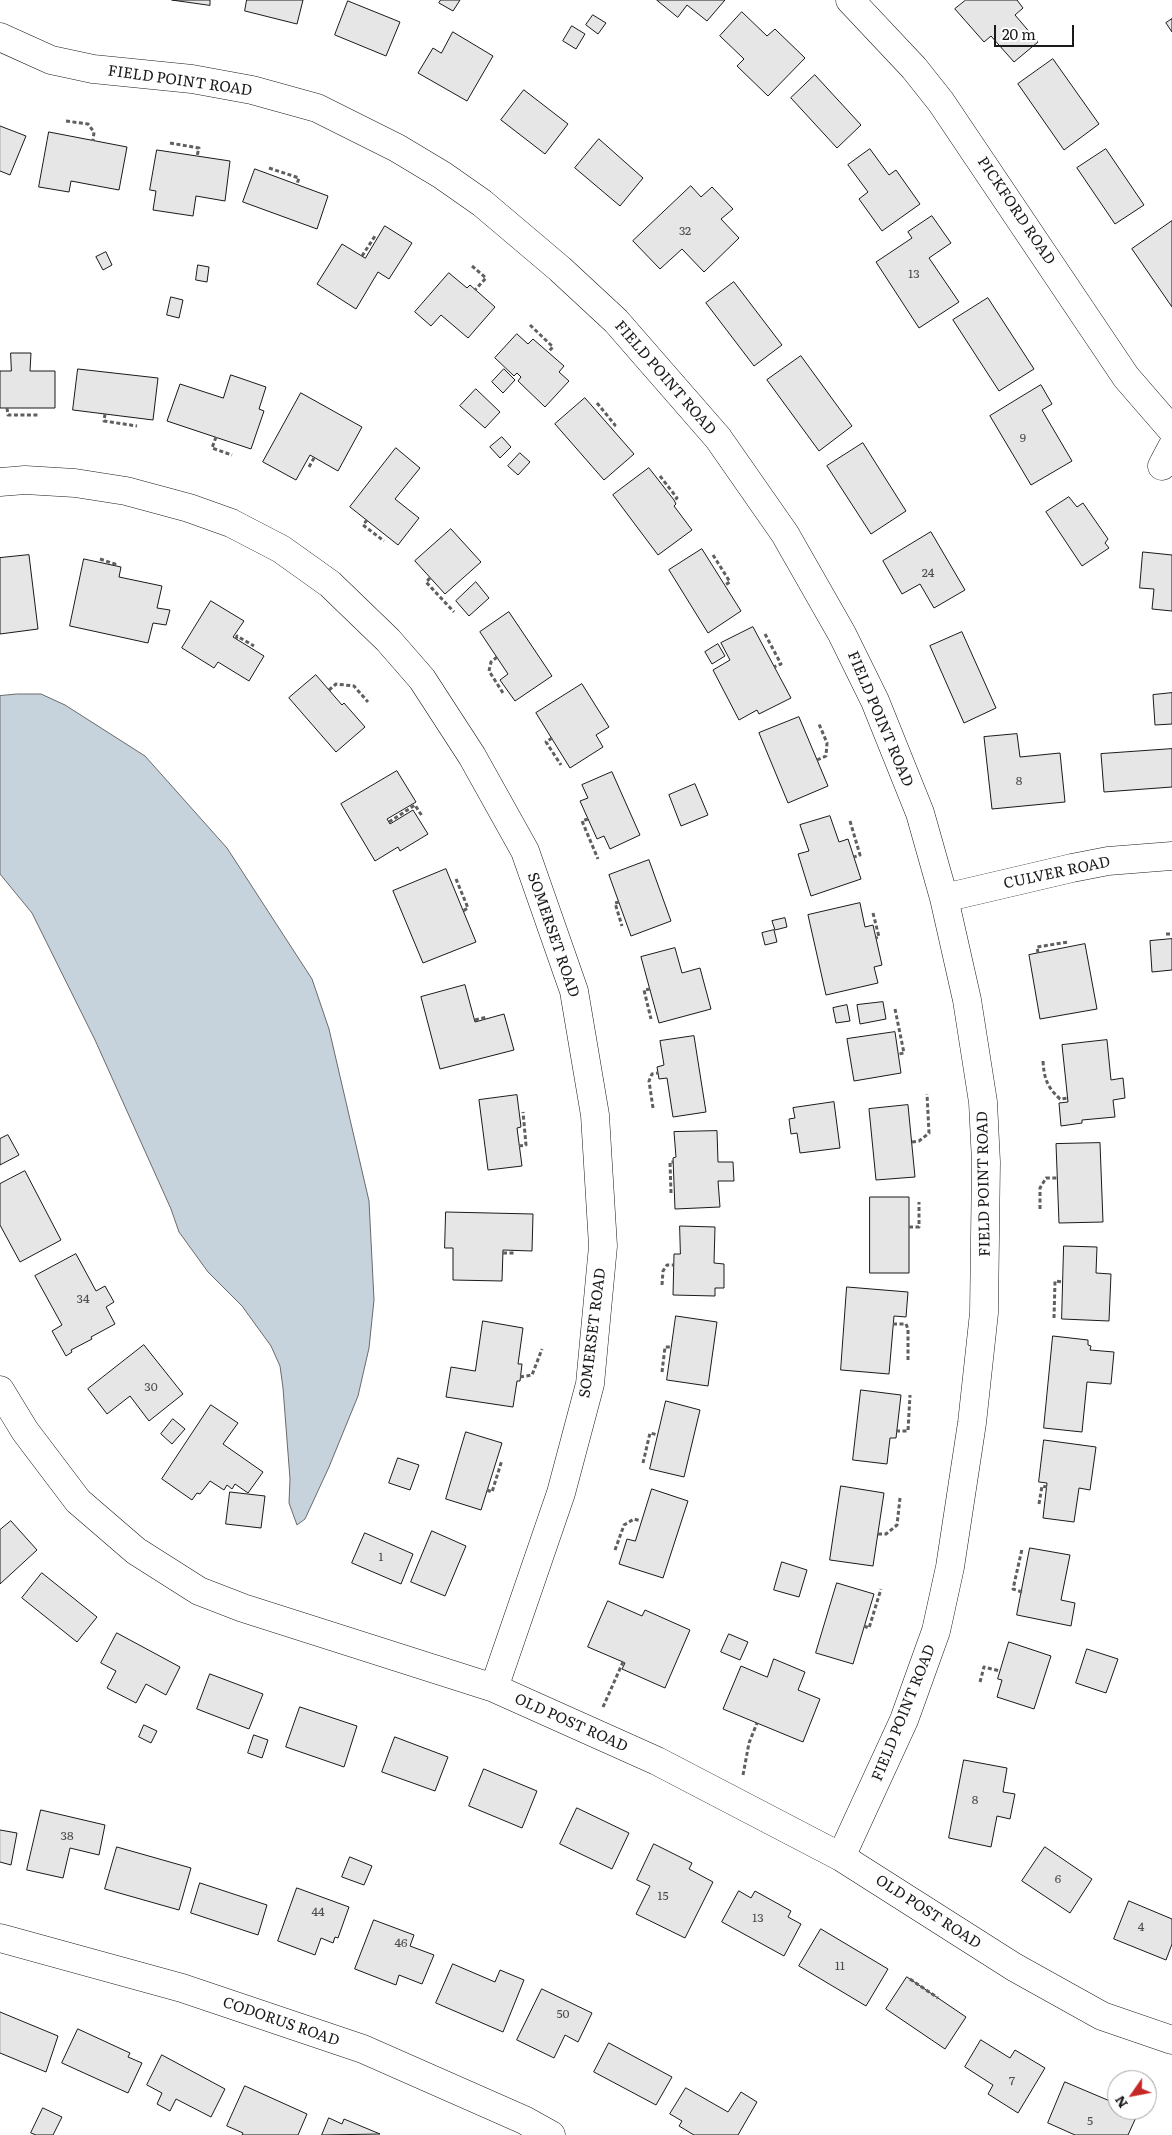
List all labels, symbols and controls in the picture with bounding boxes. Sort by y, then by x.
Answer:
scale bar [997,15,1077,47]
text: 20 m [1002,22,1036,45]
street label: FIELD POINT ROAD [107,62,253,100]
street label: PICKFORD ROAD [973,154,1059,268]
house number: 32 [679,224,691,238]
house number: 13 [908,267,920,281]
street label: FIELD POINT ROAD [610,317,720,439]
house number: 9 [1020,431,1026,445]
house number: 24 [922,566,934,580]
street label: FIELD POINT ROAD [843,648,917,790]
house number: 8 [1016,774,1022,788]
street label: CULVER ROAD [1002,853,1112,893]
street label: SOMERSET ROAD [523,870,583,1000]
street label: FIELD POINT ROAD [974,1111,994,1257]
street label: SOMERSET ROAD [576,1267,610,1399]
house number: 34 [76,1292,90,1306]
house number: 30 [144,1380,158,1394]
house number: 1 [379,1550,383,1564]
street label: FIELD POINT ROAD [868,1642,940,1784]
street label: OLD POST ROAD [512,1690,630,1756]
house number: 8 [972,1793,978,1807]
house number: 38 [60,1829,74,1843]
street label: OLD POST ROAD [872,1871,984,1953]
house number: 6 [1055,1872,1061,1886]
house number: 15 [658,1889,668,1903]
house number: 44 [311,1905,325,1919]
house number: 13 [752,1911,764,1925]
house number: 4 [1138,1920,1144,1934]
house number: 46 [394,1936,408,1950]
house number: 11 [835,1959,845,1973]
street label: CODORUS ROAD [220,1994,342,2050]
house number: 50 [556,2007,570,2021]
north arrow [1107,2070,1157,2120]
house number: 7 [1009,2074,1015,2088]
text: N [1109,2092,1132,2113]
house number: 5 [1087,2114,1093,2128]

